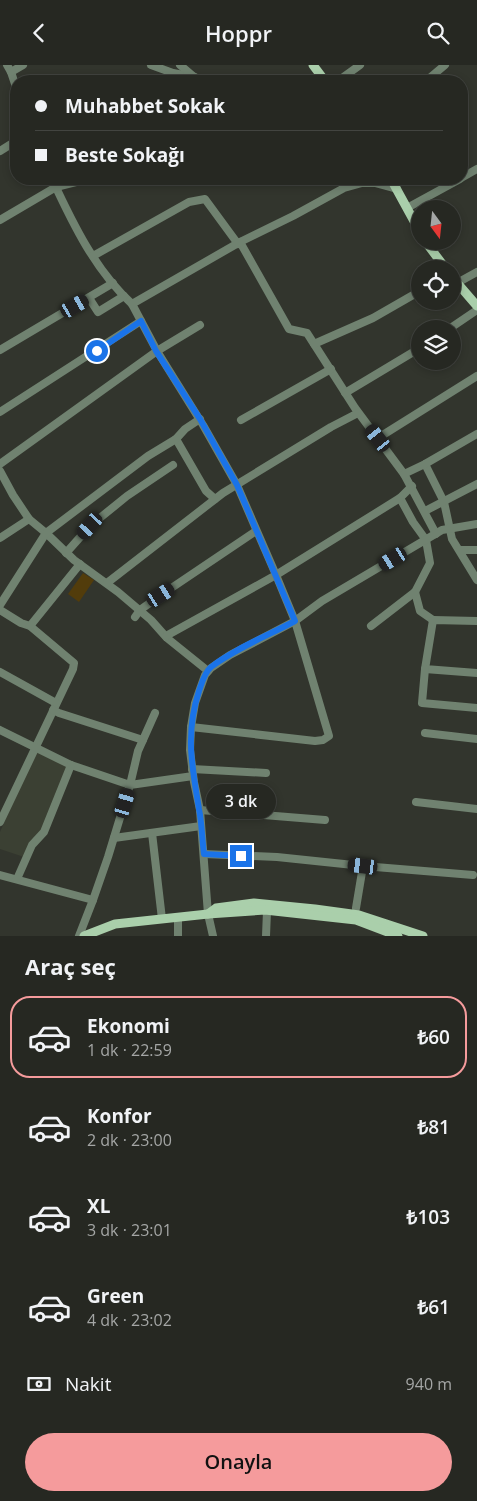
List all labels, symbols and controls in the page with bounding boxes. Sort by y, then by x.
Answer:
text: Hoppr [205,18,272,48]
icon: back [25,19,53,47]
icon: search [424,19,452,47]
text: Muhabbet Sokak [65,93,225,119]
text: Beste Sokağı [65,142,185,168]
north arrow [411,200,461,250]
map controls [411,200,461,370]
button: locate [411,260,461,310]
car [58,292,91,320]
button: layers [411,320,461,370]
route start [86,340,108,362]
car [362,422,393,454]
car [74,510,105,542]
car [376,545,409,573]
car [144,581,177,609]
callout: 3 dk [206,783,276,819]
car [113,786,136,820]
text: 3 dk [225,790,257,812]
route end [230,845,252,867]
car [347,857,378,875]
text: Araç seç [25,951,116,981]
text: Ekonomi [87,1013,170,1039]
icon: car [27,1015,72,1060]
text: ₺60 [417,1024,450,1050]
text: 1 dk · 22:59 [87,1039,172,1061]
text: Konfor [87,1103,152,1129]
icon: car [27,1105,72,1150]
text: ₺81 [417,1114,450,1140]
text: 2 dk · 23:00 [87,1129,172,1151]
text: XL [87,1193,110,1219]
icon: car [27,1195,72,1240]
text: ₺103 [407,1204,450,1230]
text: 3 dk · 23:01 [87,1219,172,1241]
text: Green [87,1283,144,1309]
icon: car [27,1285,72,1330]
text: ₺61 [417,1294,450,1320]
text: 4 dk · 23:02 [87,1309,172,1331]
icon: cash [25,1370,53,1398]
text: Nakit [65,1371,111,1397]
text: 940 m [406,1373,452,1395]
button: Onayla [25,1433,452,1491]

